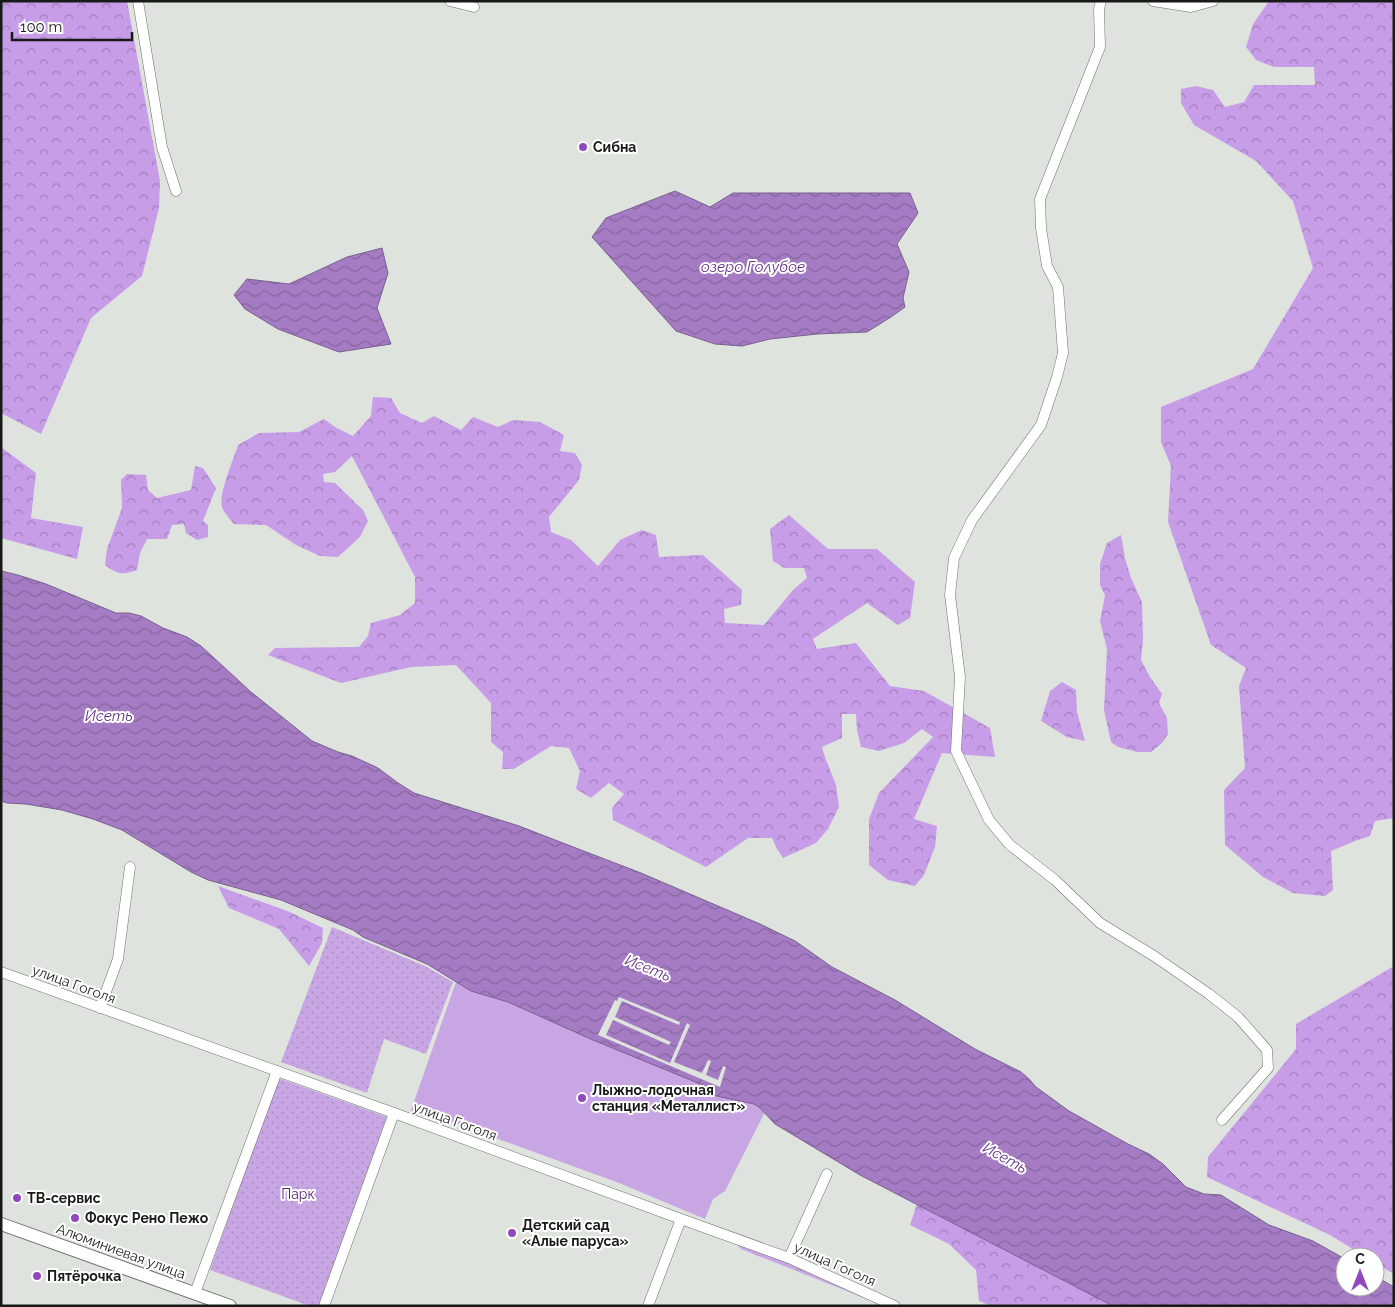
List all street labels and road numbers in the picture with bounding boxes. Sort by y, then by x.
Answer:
street label: улица Гоголя [30,961,118,1007]
street label: улица Гоголя [411,1098,499,1144]
street label: Алюминиевая улица [54,1220,188,1282]
street label: улица Гоголя [792,1239,878,1289]

